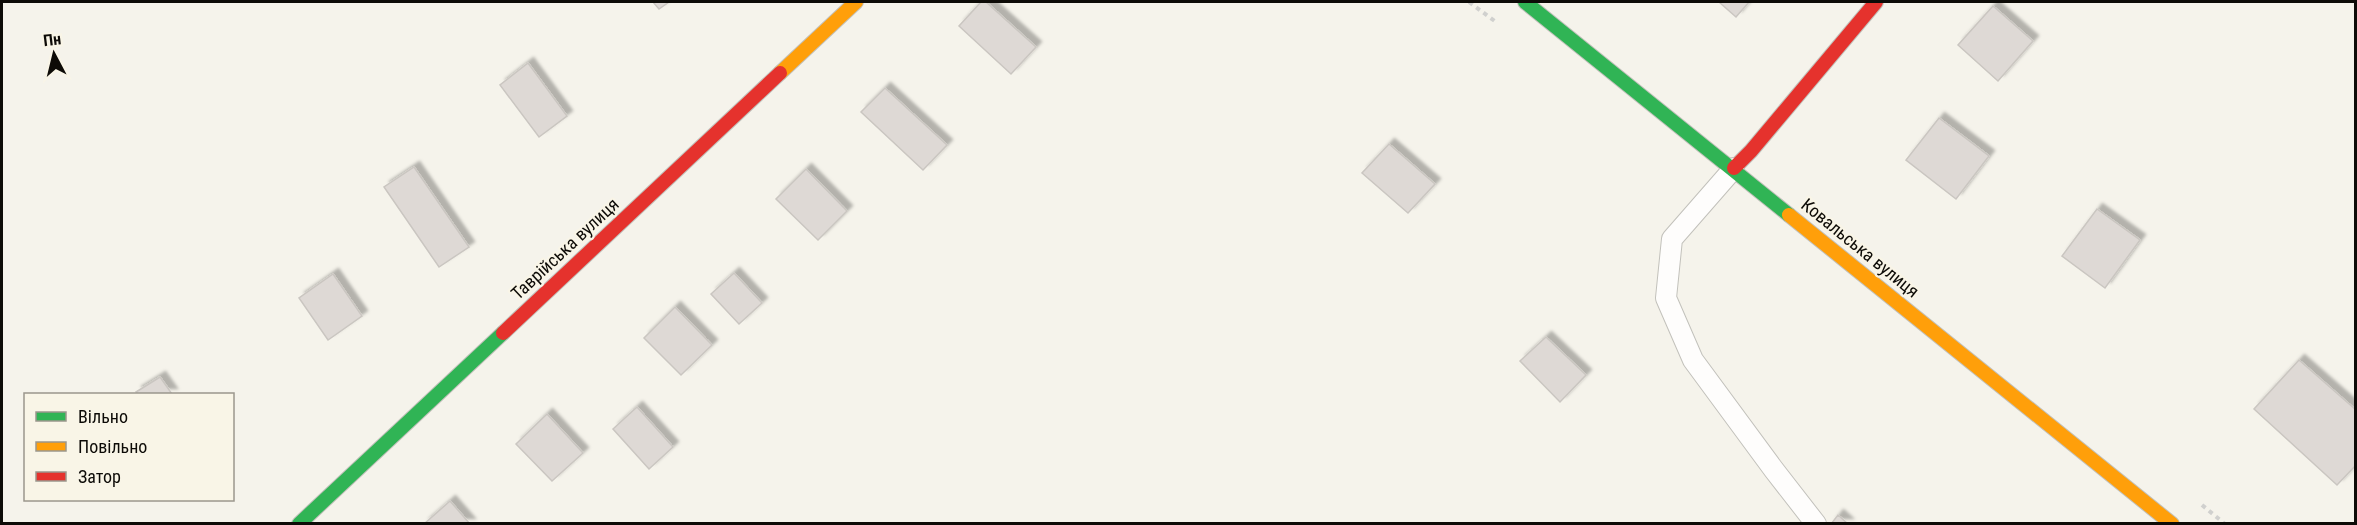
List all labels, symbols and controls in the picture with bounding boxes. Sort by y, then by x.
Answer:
north arrow [24,24,84,84]
text: Пн [42,29,62,50]
street label: Таврійська вулиця [507,193,623,304]
street label: Ковальська вулиця [1797,194,1923,302]
legend [24,393,234,501]
text: Вільно [78,406,128,427]
text: Повільно [78,436,147,457]
text: Затор [78,466,121,487]

